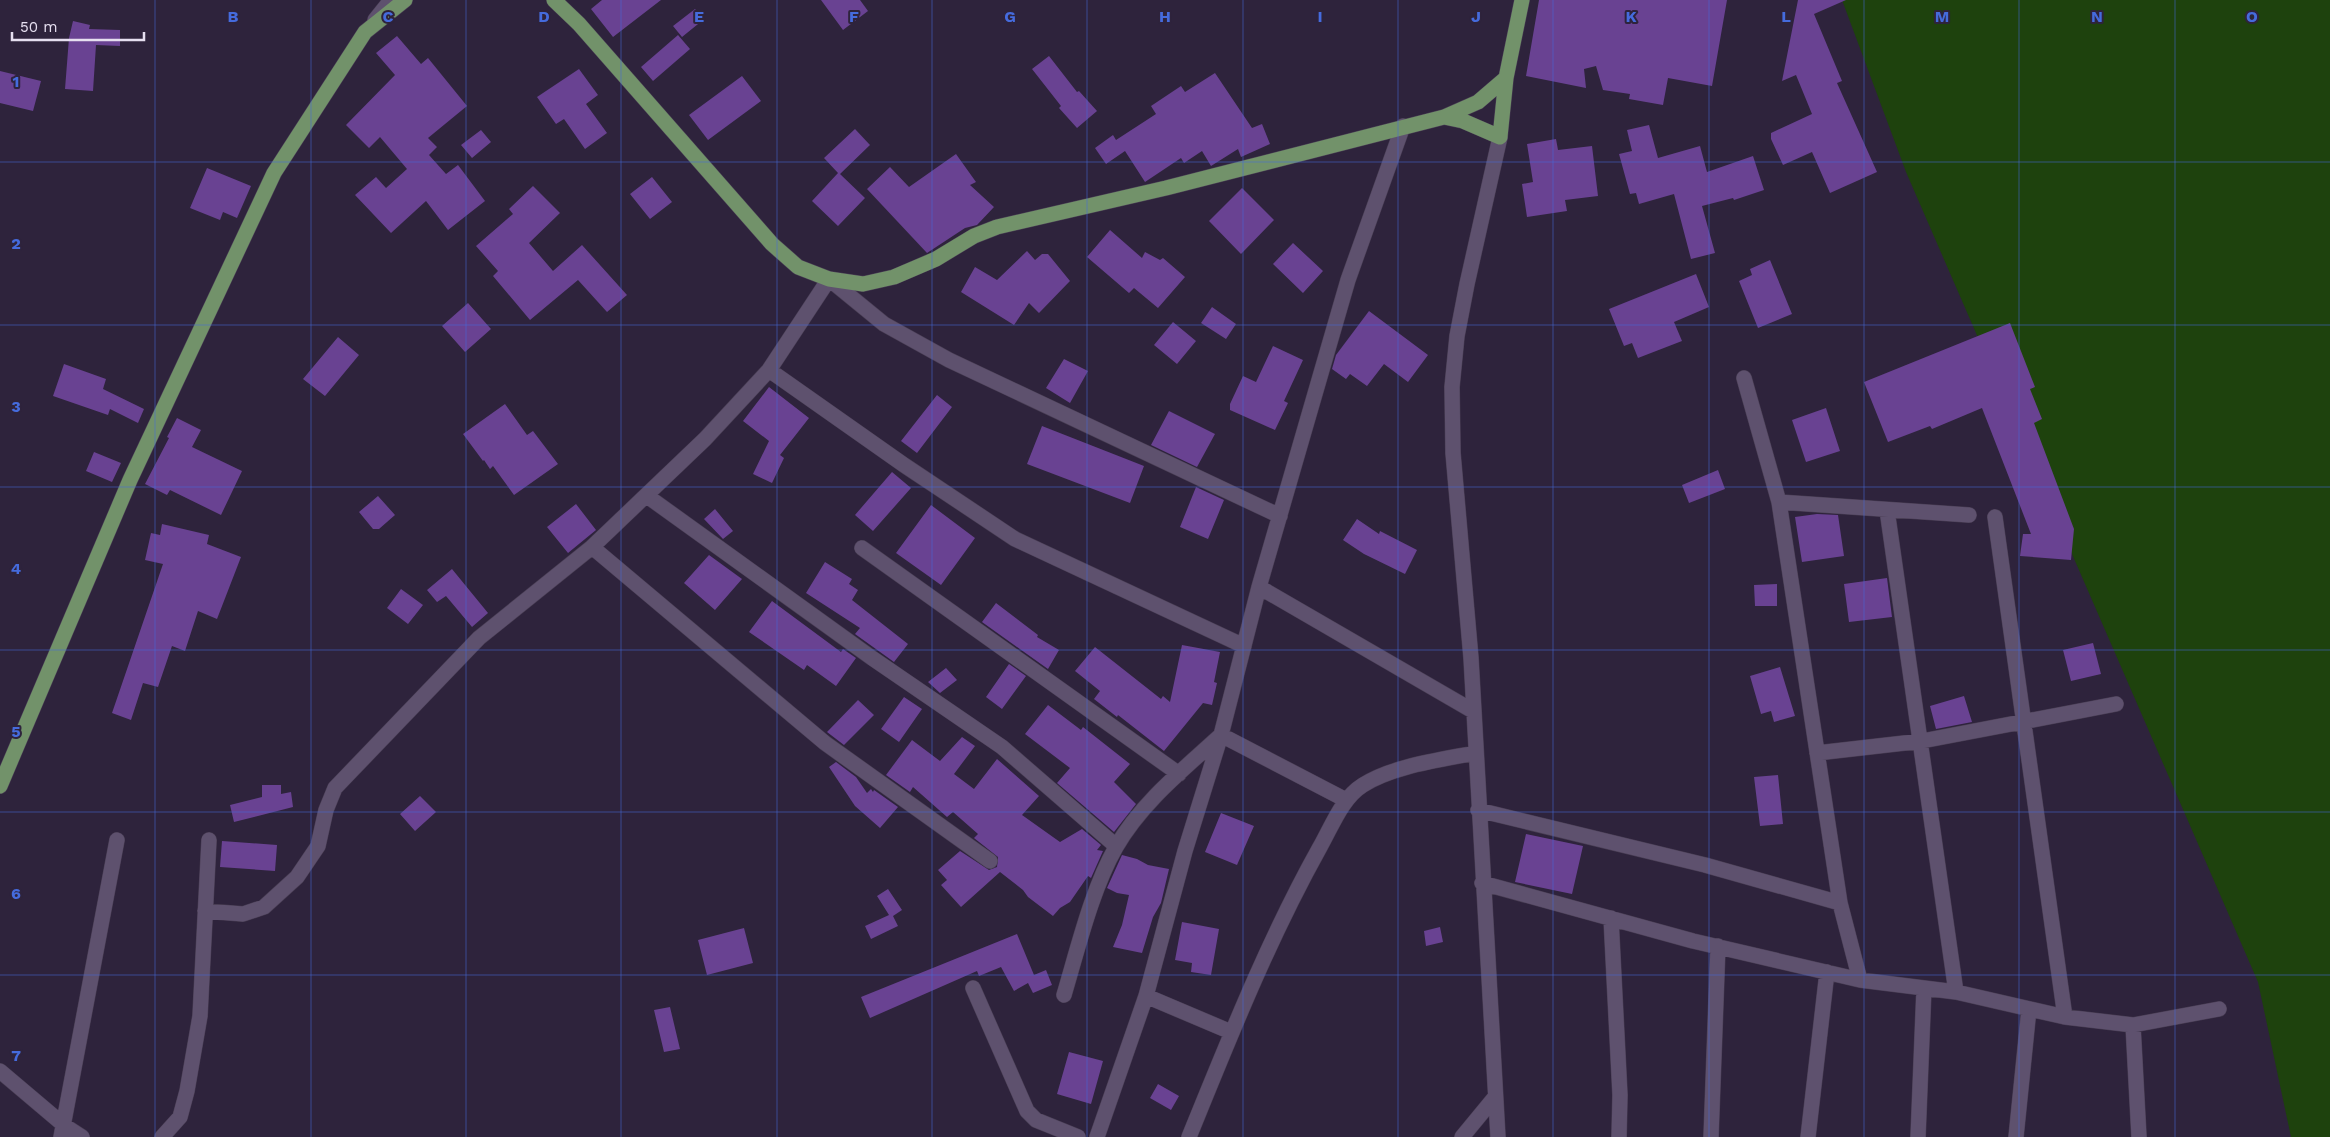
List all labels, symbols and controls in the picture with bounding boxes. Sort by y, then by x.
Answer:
text: B [228,7,239,26]
text: C [383,7,394,26]
text: D [538,7,550,26]
text: E [694,7,704,26]
text: F [849,7,859,26]
text: G [1004,7,1016,26]
text: H [1159,7,1171,26]
text: I [1317,7,1323,26]
text: J [1471,7,1481,26]
text: K [1625,7,1637,26]
text: L [1781,7,1791,26]
text: M [1935,7,1949,26]
text: N [2091,7,2103,26]
text: O [2246,7,2258,26]
scale bar [12,10,145,42]
text: 50 m [20,18,57,36]
text: 1 [13,72,19,91]
text: 2 [11,234,21,253]
text: 3 [11,397,21,416]
text: 4 [11,559,21,578]
text: 5 [11,722,21,741]
text: 6 [11,884,21,903]
text: 7 [11,1046,21,1065]

